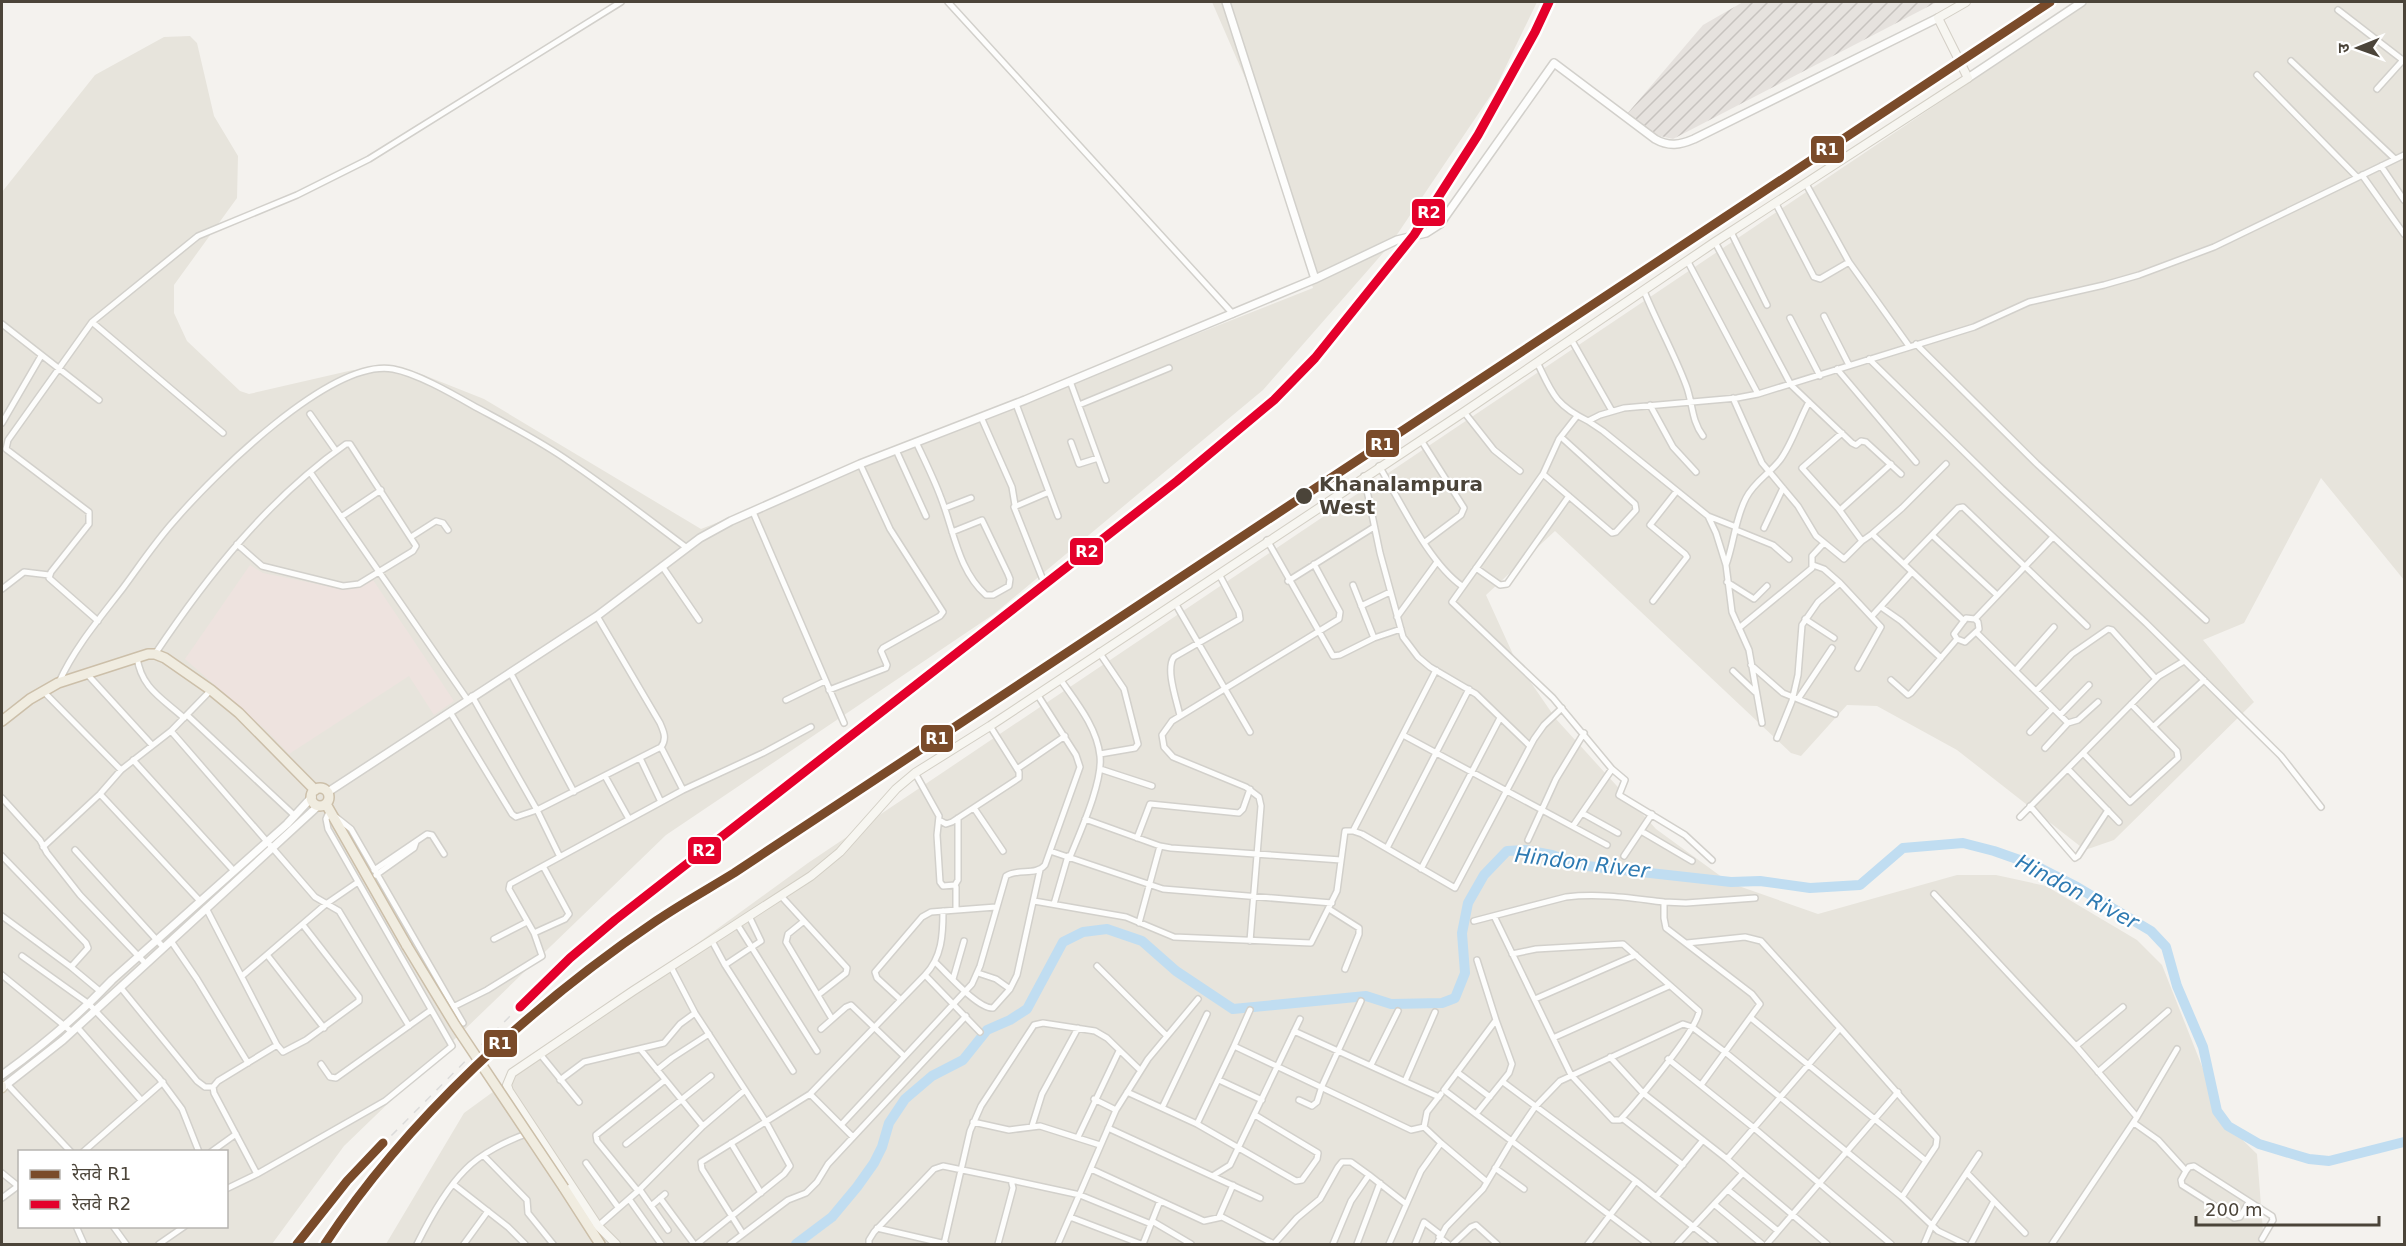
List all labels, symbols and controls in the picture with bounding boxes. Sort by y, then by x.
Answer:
north arrow [2328,18,2388,78]
text: उ [2334,43,2353,53]
line badge: R1 [1810,135,1845,164]
text: R1 [1815,140,1839,159]
line badge: R2 [1411,198,1446,227]
text: R2 [1417,203,1441,222]
line badge: R1 [1365,429,1400,458]
text: R1 [1370,435,1394,454]
place label: Khanalampura West [1319,472,1483,519]
marker: Khanalampura West [1294,486,1314,506]
line badge: R2 [1069,537,1104,566]
text: R2 [1075,542,1099,561]
line badge: R1 [920,724,954,753]
text: R1 [925,729,949,748]
line badge: R2 [687,836,722,865]
text: R2 [692,841,716,860]
water label: Hindon River [1513,843,1652,883]
water label: Hindon River [2012,850,2144,935]
line badge: R1 [483,1029,518,1058]
text: R1 [488,1034,512,1053]
legend [18,1150,228,1228]
text: रेलवे R1 [71,1163,131,1184]
scale bar [2196,1189,2379,1227]
text: रेलवे R2 [71,1193,131,1214]
text: 200 m [2205,1199,2263,1220]

